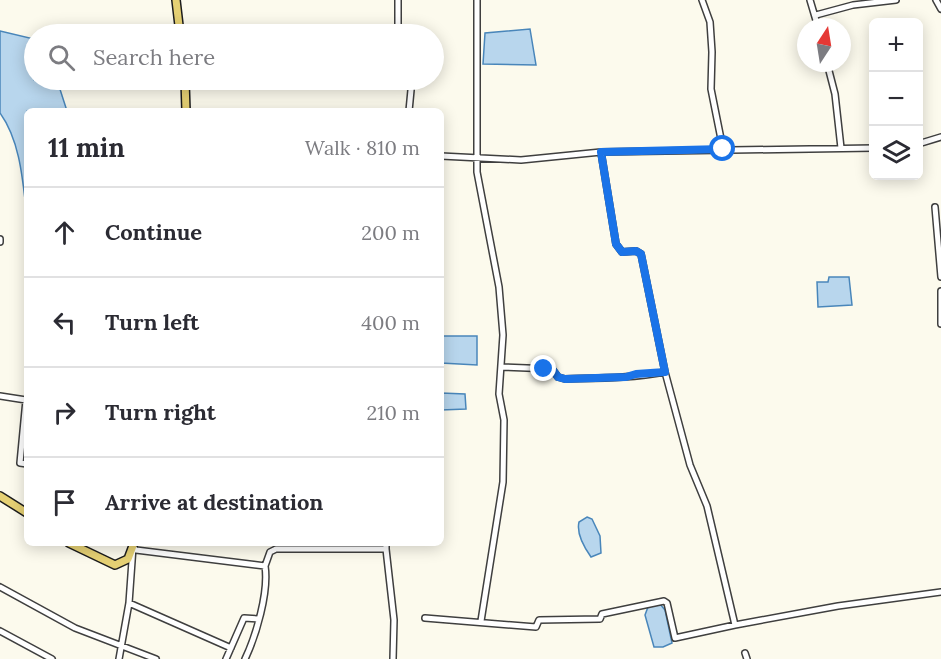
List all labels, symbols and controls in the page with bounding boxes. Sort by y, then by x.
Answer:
north arrow [797,18,851,72]
map controls [869,18,923,180]
button: + [869,18,923,72]
search box [24,24,444,90]
icon: search [45,41,78,74]
text: Search here [93,43,215,71]
button: − [869,72,923,126]
button: layers [869,126,923,180]
text: 11 min [48,131,125,164]
text: Walk · 810 m [305,135,420,160]
route start [709,135,735,161]
icon: ahead [48,216,81,249]
text: Continue [105,218,202,246]
text: 200 m [361,220,420,245]
icon: left [48,306,81,339]
text: Turn left [105,308,199,336]
text: 400 m [361,310,420,335]
route end [530,355,556,381]
icon: right [48,396,81,429]
text: Turn right [105,398,216,426]
text: 210 m [366,400,420,425]
icon: arrive [48,486,81,519]
text: Arrive at destination [105,488,323,516]

